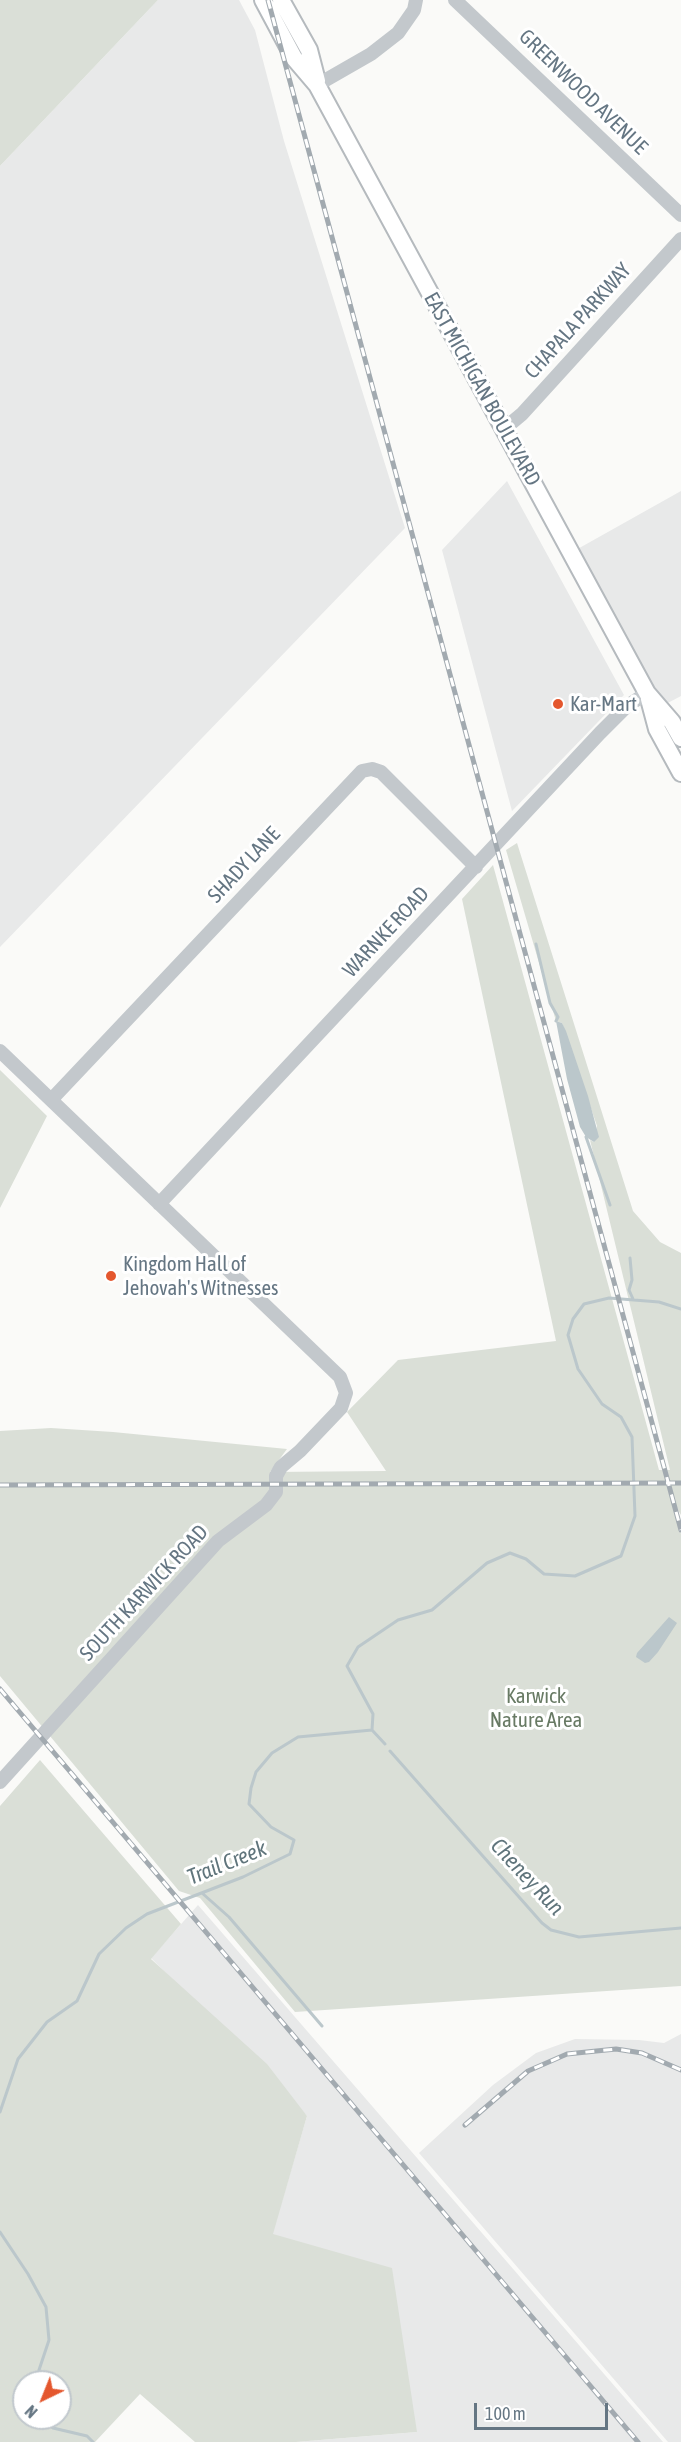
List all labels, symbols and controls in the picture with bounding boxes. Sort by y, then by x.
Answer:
street label: GREENWOOD AVENUE [513,24,653,160]
street label: CHAPALA PARKWAY [519,258,637,384]
street label: EAST MICHIGAN BOULEVARD [418,288,546,490]
place label: Kar-Mart [570,691,637,717]
marker: Kar-Mart [551,697,565,711]
street label: SHADY LANE [203,822,285,908]
street label: WARNKE ROAD [338,881,434,983]
place label: Kingdom Hall of Jehovah's Witnesses [123,1251,278,1301]
marker: Kingdom Hall of Jehovah's Witnesses [104,1269,118,1283]
street label: SOUTH KARWICK ROAD [75,1520,213,1666]
park label: Karwick Nature Area [490,1683,582,1733]
water label: Cheney Run [485,1833,569,1921]
water label: Trail Creek [183,1835,271,1891]
north arrow [12,2370,72,2430]
scale bar [477,2391,610,2429]
text: N [21,2402,41,2422]
text: 100 m [485,2403,526,2424]

